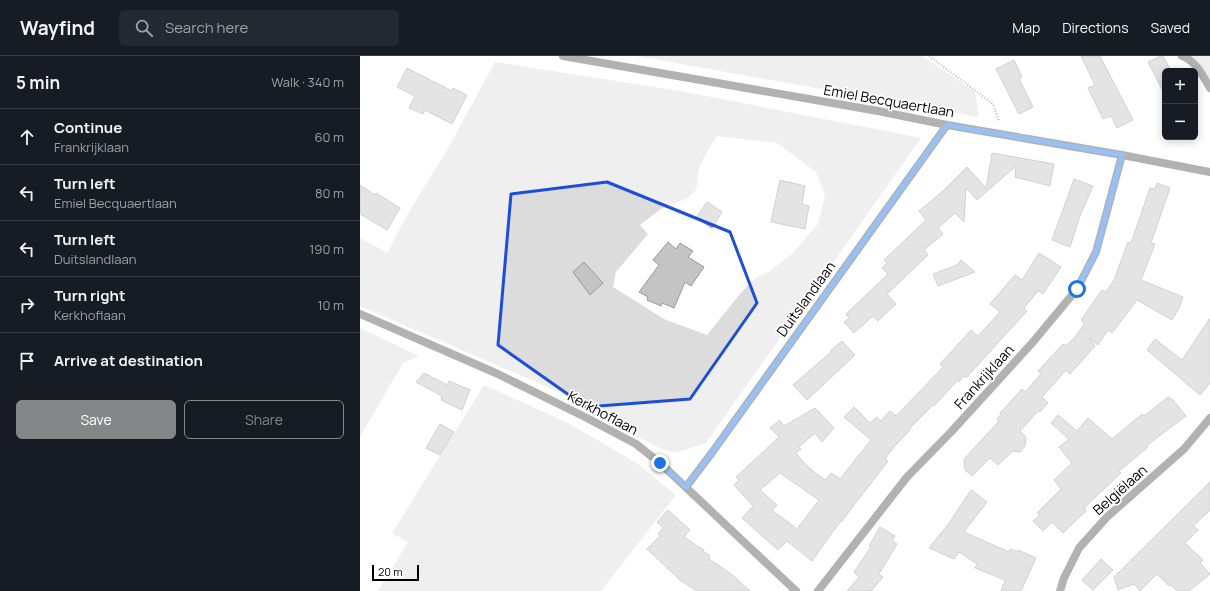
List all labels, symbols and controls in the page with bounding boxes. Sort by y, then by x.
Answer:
search box [119,10,399,46]
text: Wayfind [20,15,95,41]
icon: search [133,17,155,39]
text: Search here [165,17,248,38]
text: Map [1012,18,1040,37]
text: Directions [1062,18,1129,37]
text: Saved [1151,18,1190,37]
map controls [1162,68,1198,140]
button: + [1162,68,1198,104]
text: 5 min [16,71,60,94]
text: Walk · 340 m [271,73,344,91]
street label: Emiel Becquaertlaan [822,80,956,121]
button: − [1162,104,1198,140]
text: Continue [54,117,122,138]
icon: ahead [16,126,38,148]
text: 60 m [314,128,344,146]
text: Frankrijklaan [54,138,129,156]
text: Turn left [54,173,116,194]
icon: left [16,182,38,204]
text: 80 m [315,184,344,202]
text: Emiel Becquaertlaan [54,194,177,212]
text: Turn left [54,229,116,250]
icon: left [16,238,38,260]
text: 190 m [309,240,344,258]
text: Duitslandlaan [54,250,136,268]
street label: Duitslandlaan [772,257,839,340]
route start [1068,280,1086,298]
text: Turn right [54,285,125,306]
icon: right [16,294,38,316]
text: 10 m [317,296,344,314]
text: Kerkhoflaan [54,306,126,324]
street label: Frankrijklaan [950,340,1018,413]
icon: arrive [16,350,38,372]
text: Arrive at destination [54,350,203,371]
street label: Kerkhoflaan [565,386,642,439]
button: Save [16,400,176,439]
button: Share [184,400,344,439]
route end [651,454,669,472]
street label: Belgiëlaan [1088,460,1151,519]
scale bar [372,563,419,582]
text: 20 m [378,564,403,579]

